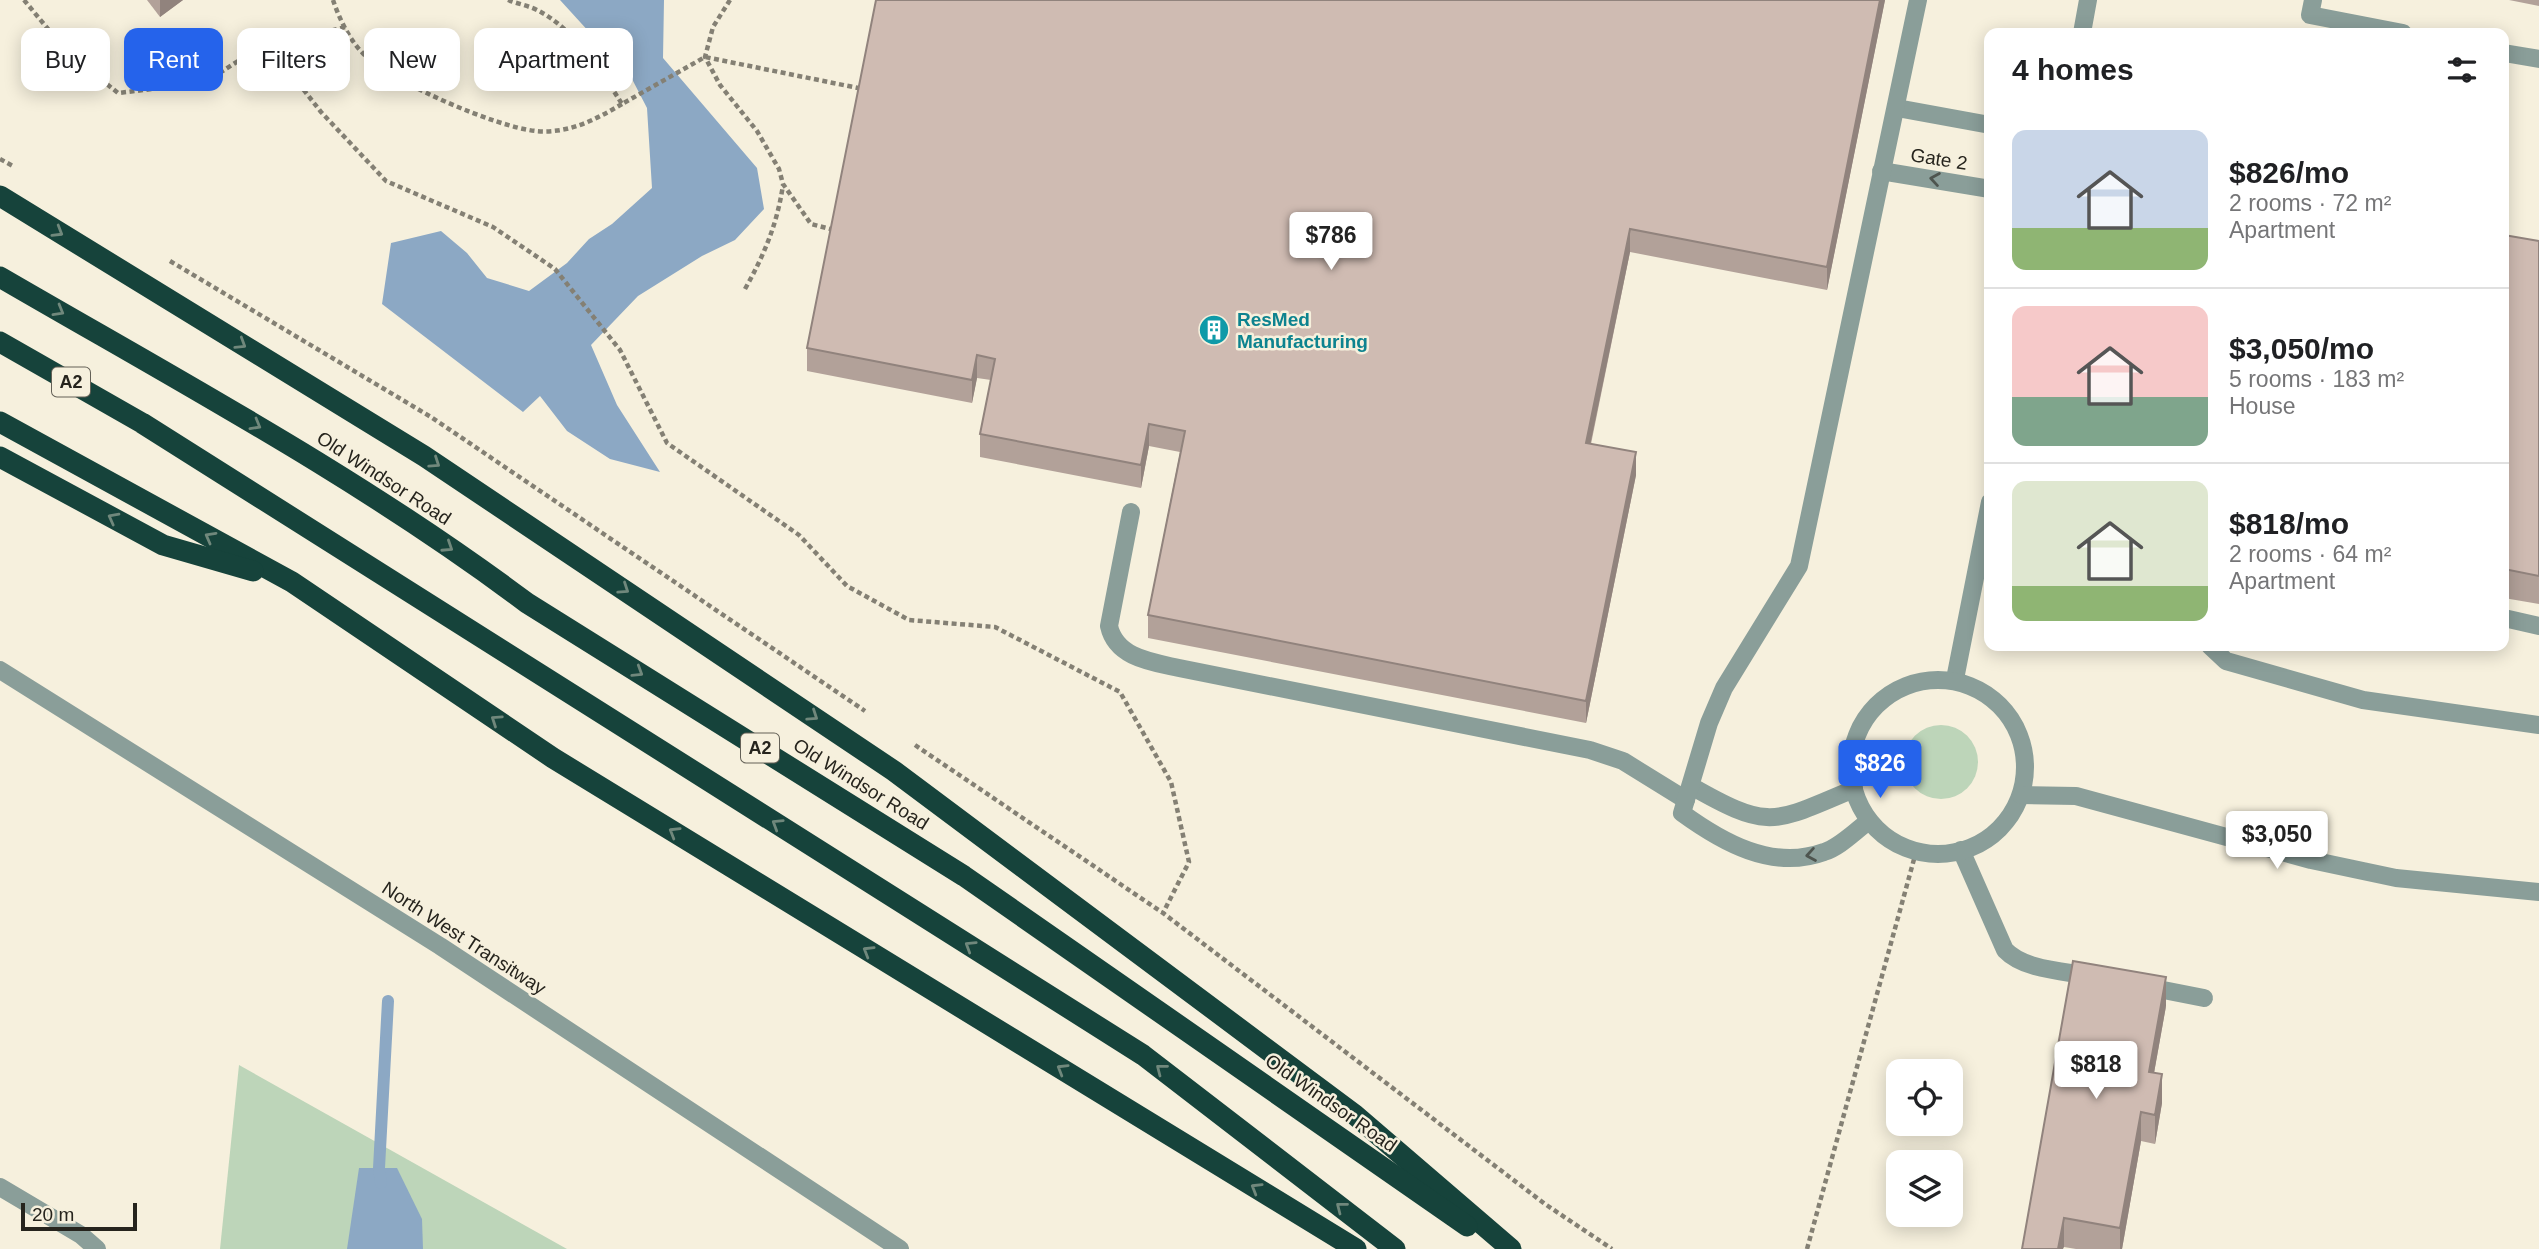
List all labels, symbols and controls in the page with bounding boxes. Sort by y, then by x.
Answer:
chip: Buy [21,28,110,91]
chip: Rent [124,28,223,91]
chip: Filters [237,28,350,91]
chip: New [364,28,460,91]
chip: Apartment [474,28,633,91]
icon: filters [2443,51,2481,89]
text: 4 homes [2012,53,2134,86]
street label: Gate 2 [1909,144,1969,174]
text: $826/mo [2229,156,2349,189]
icon: home [2068,158,2152,242]
one-way arrow [1930,172,1941,187]
text: 2 rooms · 72 m² [2229,190,2391,216]
pin: $786 [1290,212,1372,272]
text: Apartment [2229,217,2335,243]
text: $786 [1305,222,1357,248]
one-way arrow [51,224,64,237]
one-way arrow [52,303,65,316]
place label: ResMed Manufacturing [1237,309,1368,352]
building icon: ResMed Manufacturing [1197,313,1231,347]
text: $3,050/mo [2229,332,2374,365]
icon: home [2068,334,2152,418]
one-way arrow [234,335,247,348]
text: 5 rooms · 183 m² [2229,366,2404,392]
road number: A2 [52,368,90,396]
text: House [2229,393,2295,419]
one-way arrow [249,417,262,430]
street label: Old Windsor Road [313,427,455,529]
one-way arrow [427,455,440,468]
text: $818/mo [2229,507,2349,540]
icon: home [2068,509,2152,593]
one-way arrow [108,513,120,526]
one-way arrow [205,532,218,546]
one-way arrow [440,539,453,551]
text: 2 rooms · 64 m² [2229,541,2391,567]
text: Apartment [2229,568,2335,594]
one-way arrow [617,581,630,594]
one-way arrow [630,664,643,677]
one-way arrow [805,708,818,720]
one-way arrow [491,716,504,728]
road number: A2 [741,734,779,762]
street label: Old Windsor Road [790,734,932,834]
pin: $826 [1839,740,1921,800]
text: $826 [1854,750,1906,776]
pin: $3,050 [2220,812,2334,871]
one-way arrow [772,820,785,833]
text: $3,050 [2242,821,2312,847]
one-way arrow [668,828,681,841]
one-way arrow [1805,847,1817,862]
street label: North West Transitway [378,877,550,999]
one-way arrow [964,941,977,954]
one-way arrow [862,946,875,959]
pin: $818 [2055,1042,2137,1101]
street label: Old Windsor Road [1261,1050,1401,1156]
text: $818 [2070,1051,2122,1077]
map controls [1886,1059,1963,1227]
button: locate [1886,1059,1963,1136]
one-way arrow [1156,1064,1169,1077]
one-way arrow [1057,1065,1070,1078]
button: layers [1886,1150,1963,1227]
one-way arrow [1251,1183,1264,1196]
scale bar [21,1200,136,1232]
one-way arrow [1337,1203,1349,1216]
text: 20 m [32,1204,74,1225]

